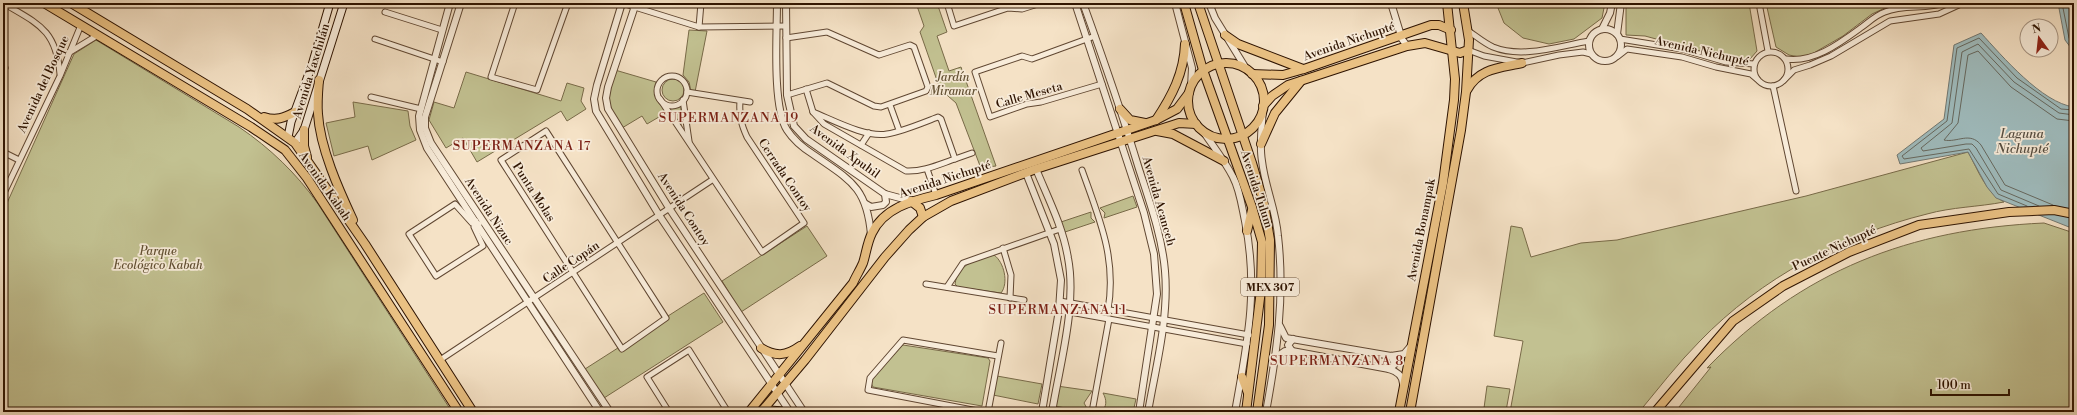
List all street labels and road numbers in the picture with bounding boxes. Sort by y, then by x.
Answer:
street label: Avenida Nichupté [1300,19,1397,65]
street label: Avenida Yaxchilán [290,22,333,122]
street label: Avenida del Bosque [14,33,73,136]
street label: Avenida Nichupté [1652,33,1750,70]
street label: Calle Meseta [994,79,1065,112]
street label: Avenida Xpuhil [806,120,883,182]
street label: Cerrada Contoy [755,136,815,215]
street label: Avenida Tulum [1237,147,1276,231]
street label: Avenida Kabah [295,148,354,224]
street label: Avenida Acanceh [1138,154,1178,248]
street label: Avenida Nichupté [896,158,993,202]
street label: Punta Molas [509,160,558,225]
street label: Avenida Contoy [654,169,713,249]
street label: Avenida Nizuc [461,174,516,248]
street label: Avenida Bonampak [1404,177,1439,284]
street label: Puente Nichupté [1790,222,1879,274]
street label: Calle Copán [540,238,602,287]
road number: MEX 307 [1241,278,1299,296]

